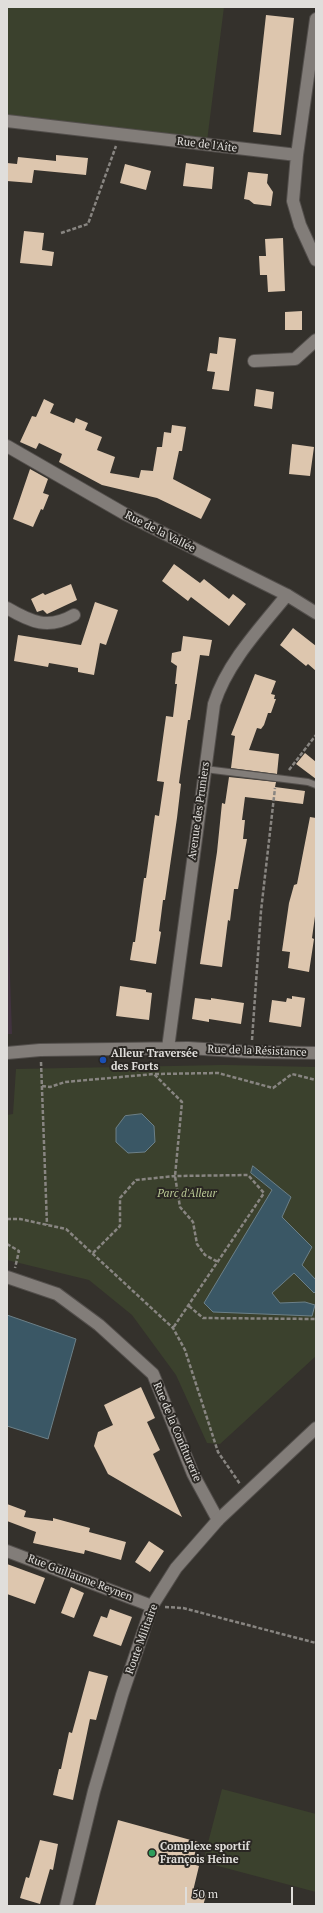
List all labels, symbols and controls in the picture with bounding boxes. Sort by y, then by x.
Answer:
street label: Rue de l'Aîte [176,135,238,155]
street label: Rue de la Vallée [123,509,197,555]
street label: Avenue des Pruniers [186,761,212,861]
street label: Rue de la Résistance [207,1043,307,1059]
place label: Alleur Traversée des Forts [111,1047,198,1073]
marker: Alleur Traversée des Forts [98,1055,108,1065]
park label: Parc d'Alleur [157,1187,217,1201]
street label: Rue de la Confiturerie [150,1380,204,1484]
street label: Rue Guillaume Reynen [26,1552,134,1604]
street label: Route Militaire [123,1602,161,1676]
place label: Complexe sportif François Heine [160,1840,250,1866]
marker: Complexe sportif François Heine [147,1848,157,1858]
scale bar [187,1879,295,1905]
text: 50 m [192,1886,218,1901]

